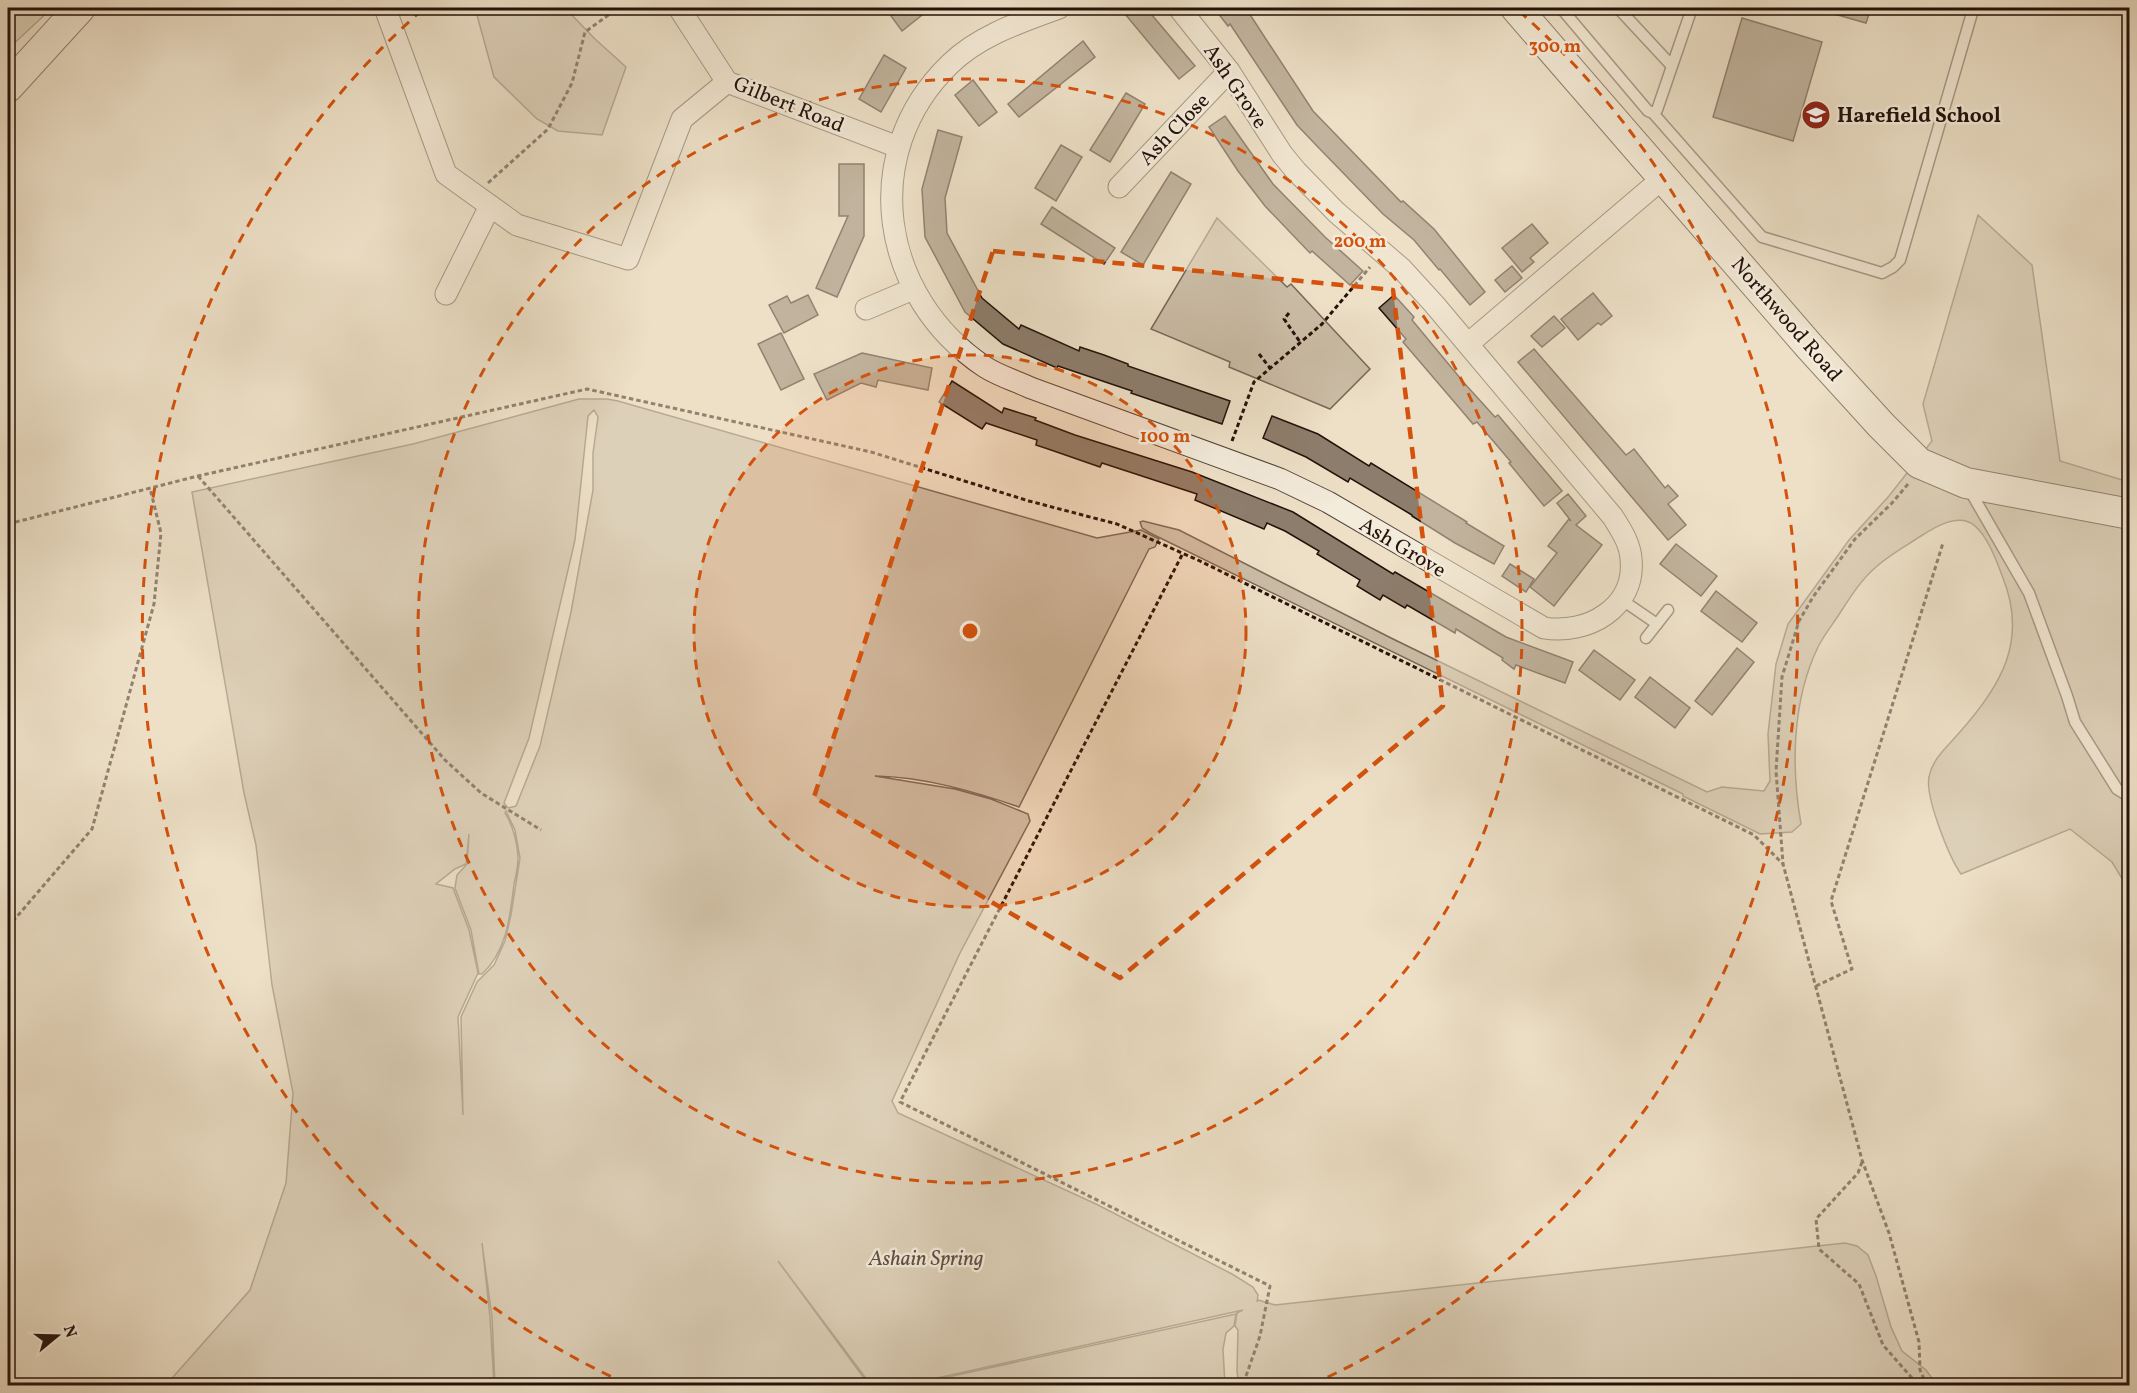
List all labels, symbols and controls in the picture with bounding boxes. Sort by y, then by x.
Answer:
text: 300 m [1529,35,1581,60]
street label: Ash Grove [1196,39,1274,135]
street label: Gilbert Road [729,70,848,141]
street label: Ash Close [1133,87,1217,173]
school or university icon: Harefield School [1800,99,1832,131]
place label: Harefield School [1837,102,2001,131]
text: 200 m [1334,230,1386,255]
street label: Northwood Road [1724,251,1848,389]
text: 100 m [1140,425,1190,450]
street label: Ash Grove [1353,511,1451,586]
centre of rings [960,621,980,641]
park label: Ashain Spring [868,1245,983,1274]
north arrow [27,1306,87,1366]
text: N [57,1323,82,1341]

